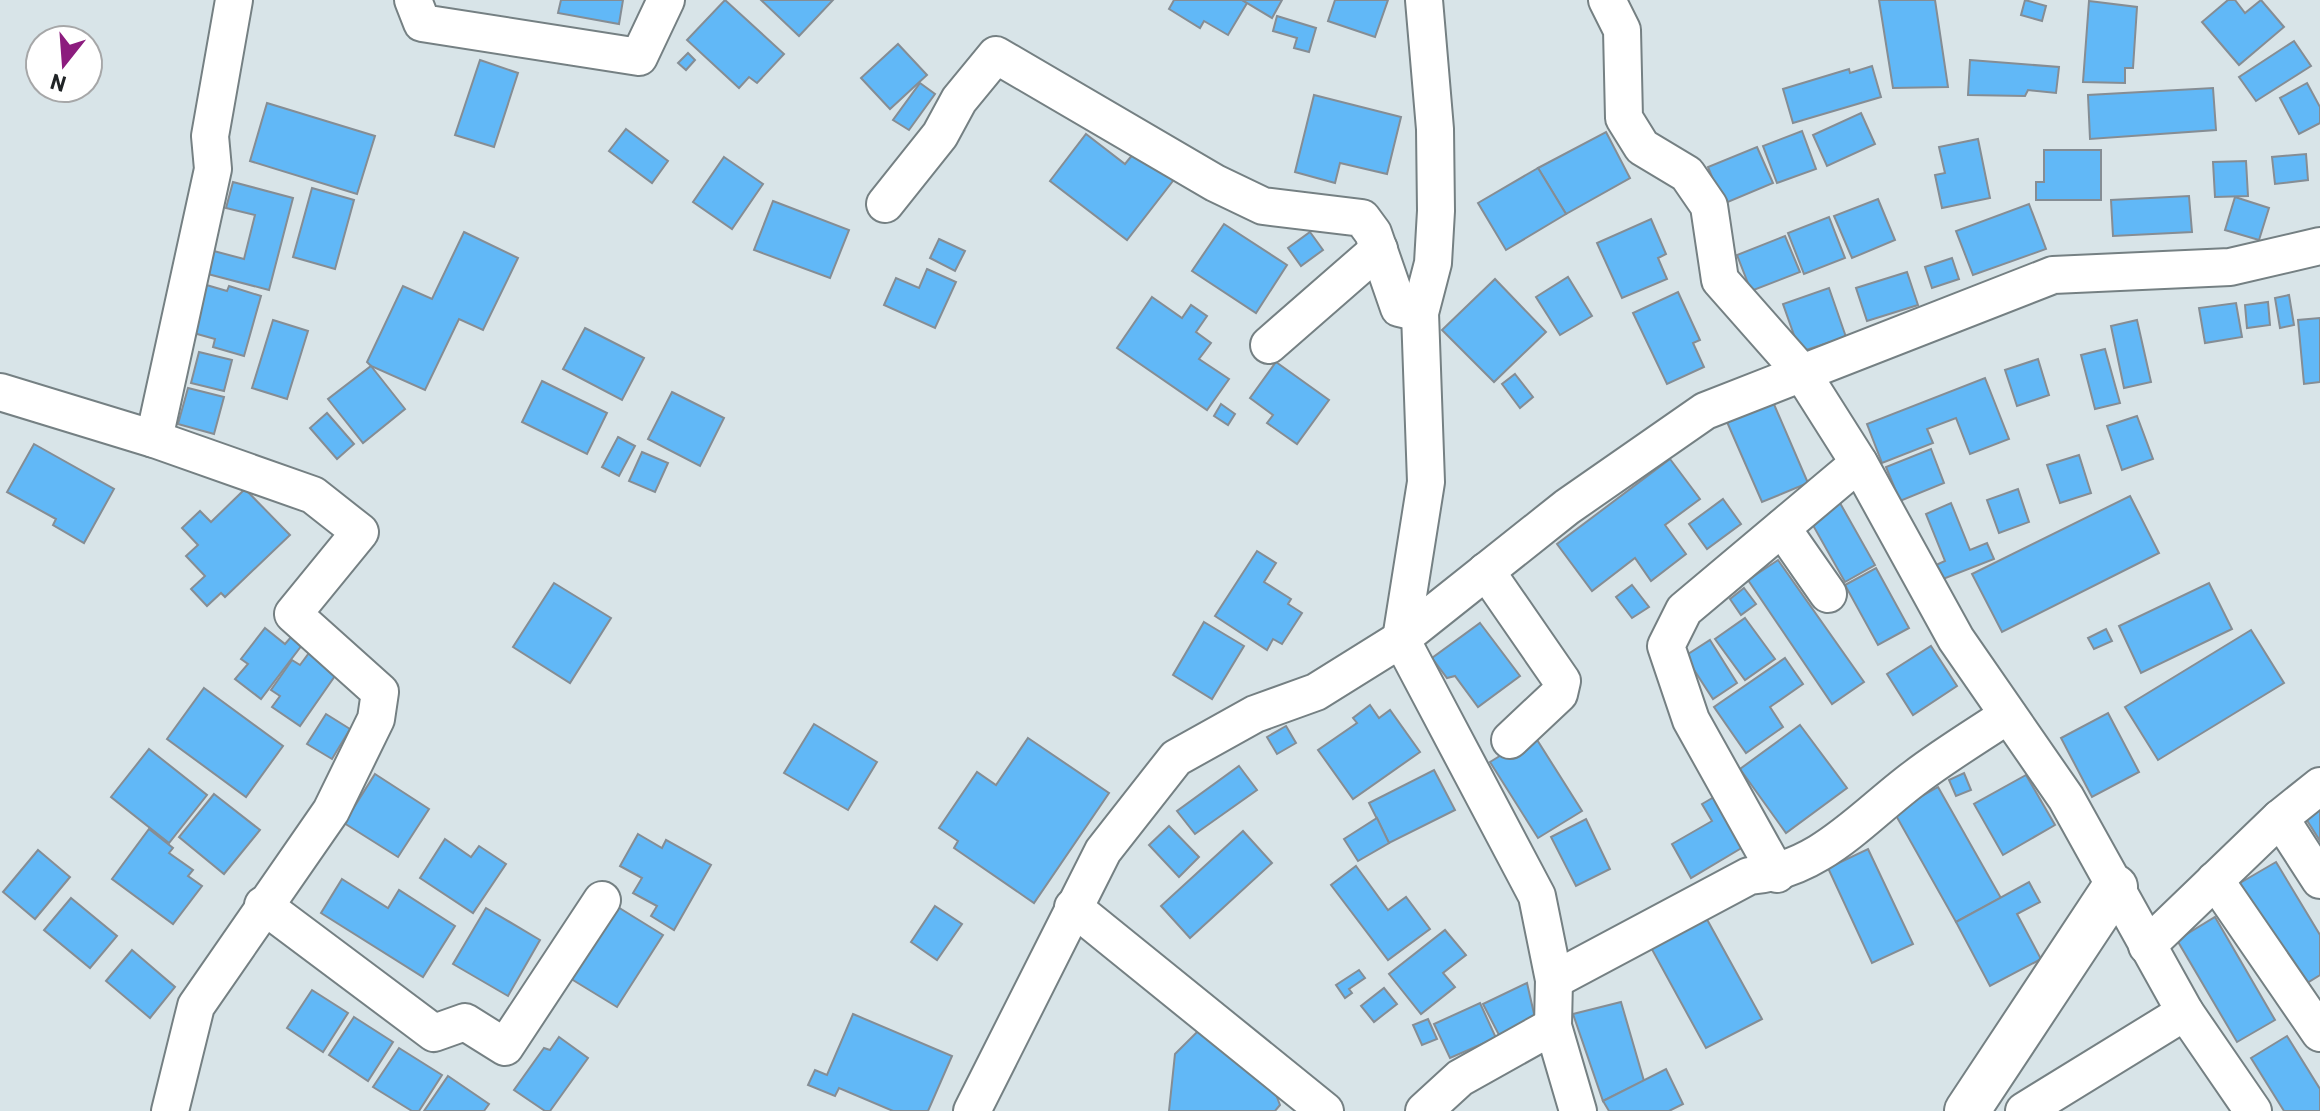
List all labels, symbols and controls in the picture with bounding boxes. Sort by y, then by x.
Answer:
north arrow [24,24,104,104]
text: N [47,70,69,99]

